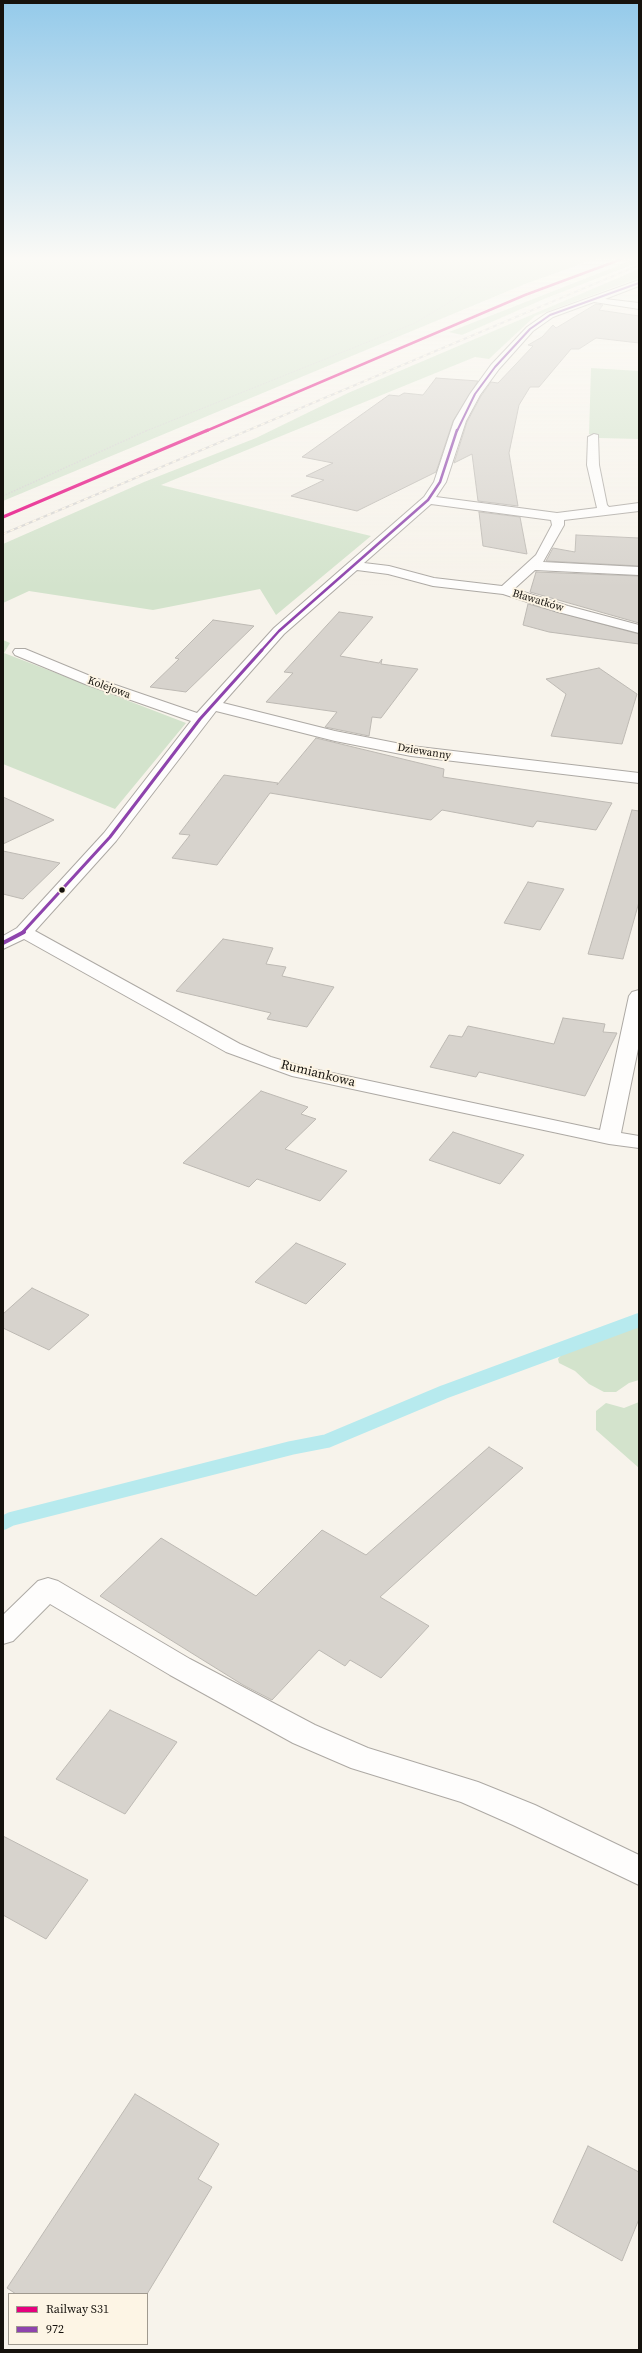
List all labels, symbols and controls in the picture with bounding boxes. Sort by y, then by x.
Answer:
street label: Bławatków [511,587,565,615]
street label: Kolejowa [86,674,132,702]
street label: Dziewanny [396,741,452,763]
unlabelled marker [57,885,67,895]
street label: Rumiankowa [279,1057,357,1091]
legend [8,2293,148,2345]
text: Railway S31 [46,2301,109,2317]
text: 972 [46,2321,64,2337]

